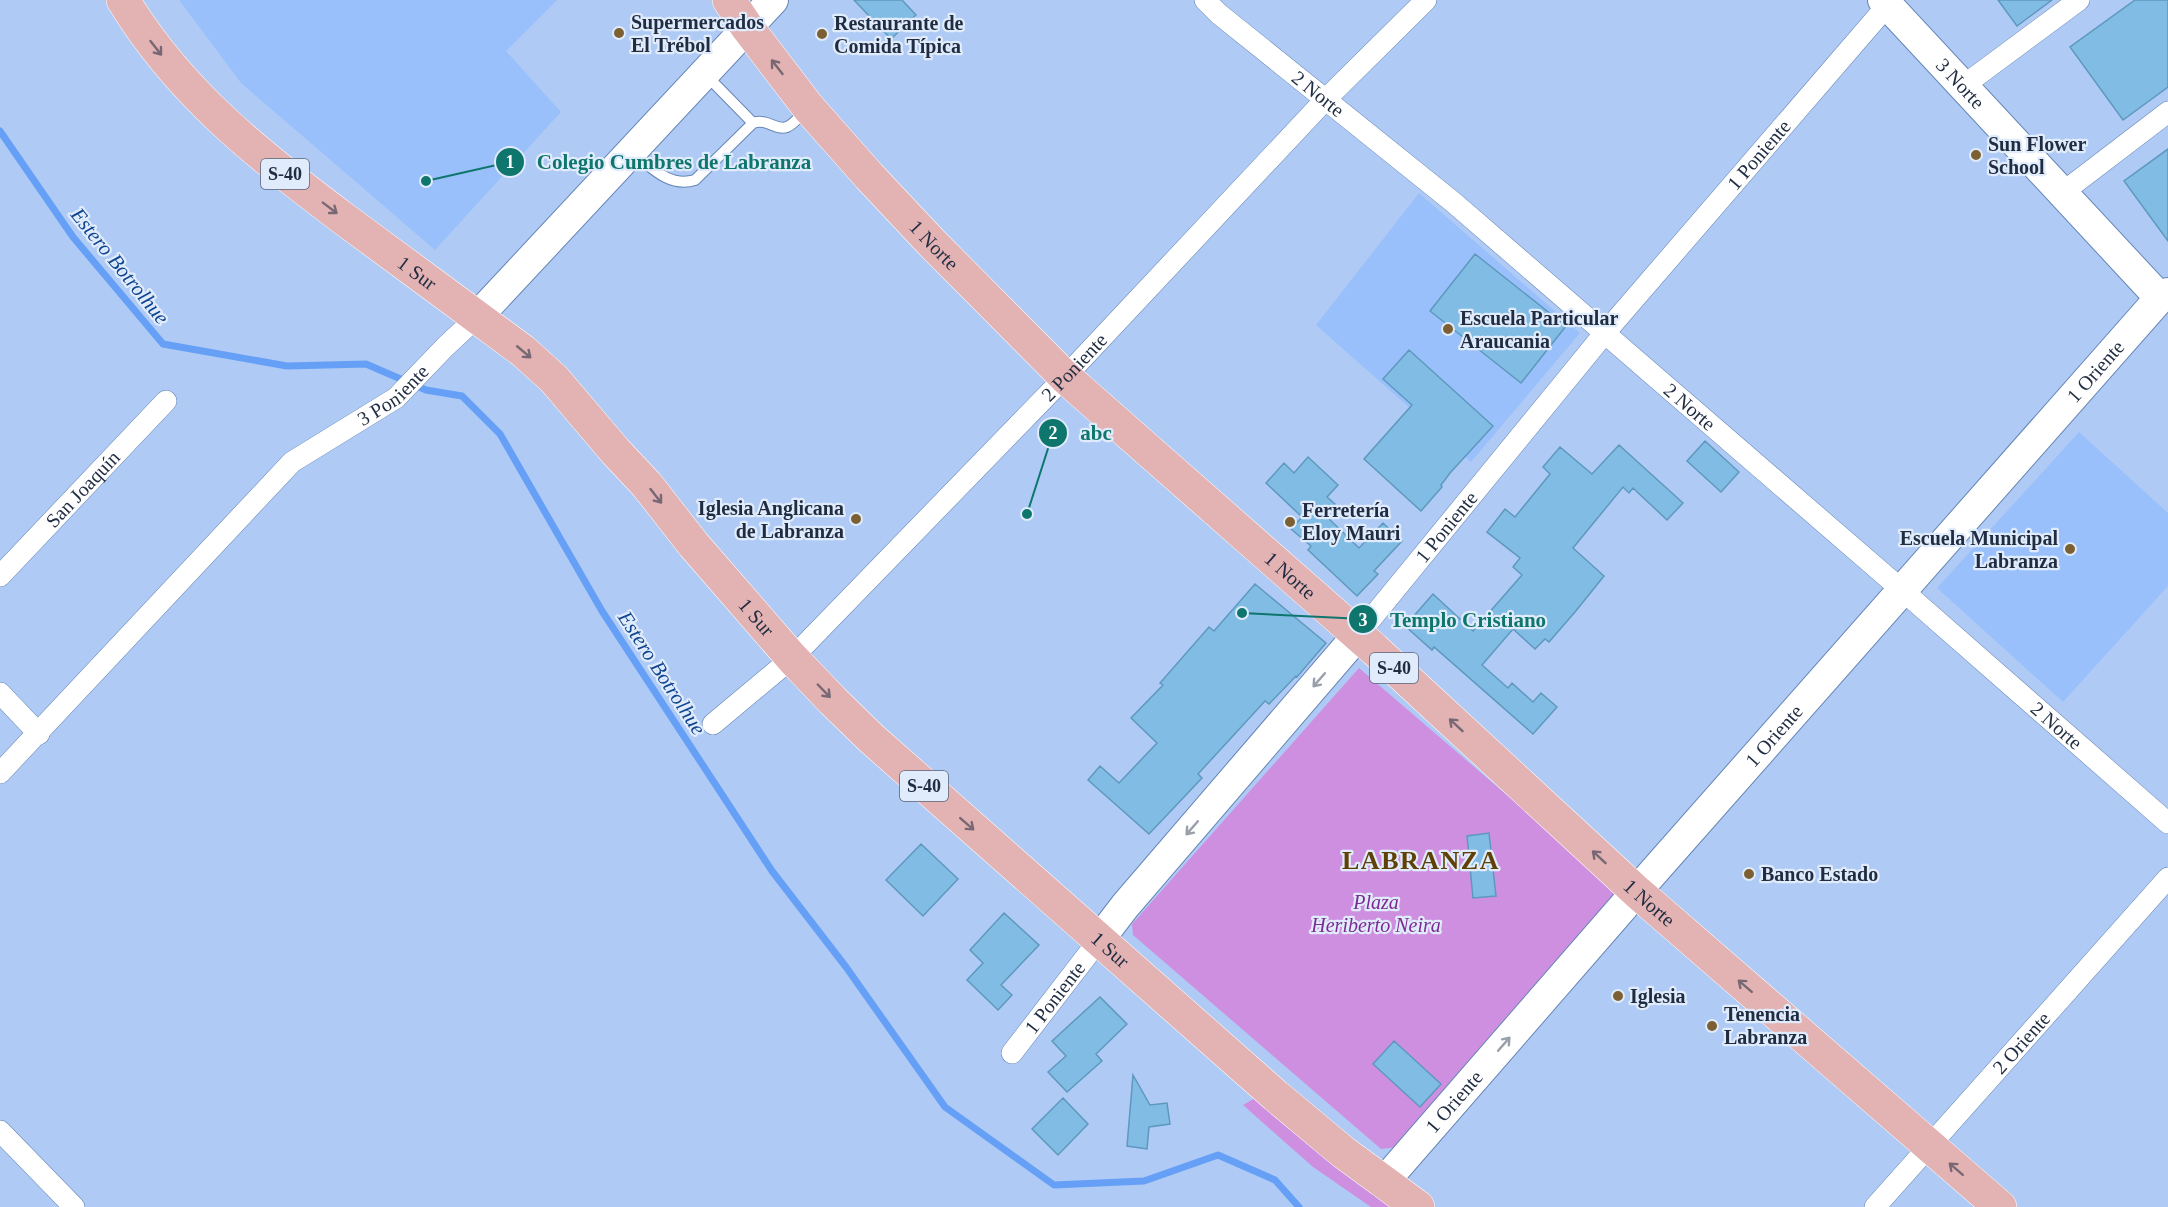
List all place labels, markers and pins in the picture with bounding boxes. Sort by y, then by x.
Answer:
place label: Supermercados El Trébol [631,11,764,56]
place label: Restaurante de Comida Típica [834,12,964,58]
marker: Supermercados El Trébol [612,26,626,40]
marker: Restaurante de Comida Típica [815,27,829,41]
place label: Sun Flower School [1988,133,2086,178]
callout: Colegio Cumbres de Labranza [495,142,823,181]
marker: Sun Flower School [1969,148,1983,162]
place label: Escuela Particular Araucania [1460,307,1618,352]
marker: Escuela Particular Araucania [1441,322,1455,336]
callout: abc [1038,413,1123,452]
place label: Iglesia Anglicana de Labranza [698,497,844,542]
place label: Ferretería Eloy Mauri [1302,499,1401,545]
marker: Iglesia Anglicana de Labranza [849,512,863,526]
marker: Ferretería Eloy Mauri [1283,515,1297,529]
place label: Escuela Municipal Labranza [1900,527,2058,572]
marker: Escuela Municipal Labranza [2063,542,2077,556]
callout: Templo Cristiano [1348,600,1558,639]
place label: Banco Estado [1761,863,1878,885]
marker: Banco Estado [1742,867,1756,881]
place label: Iglesia [1630,985,1686,1008]
marker: Iglesia [1611,989,1625,1003]
place label: Tenencia Labranza [1724,1003,1807,1048]
marker: Tenencia Labranza [1705,1019,1719,1033]

